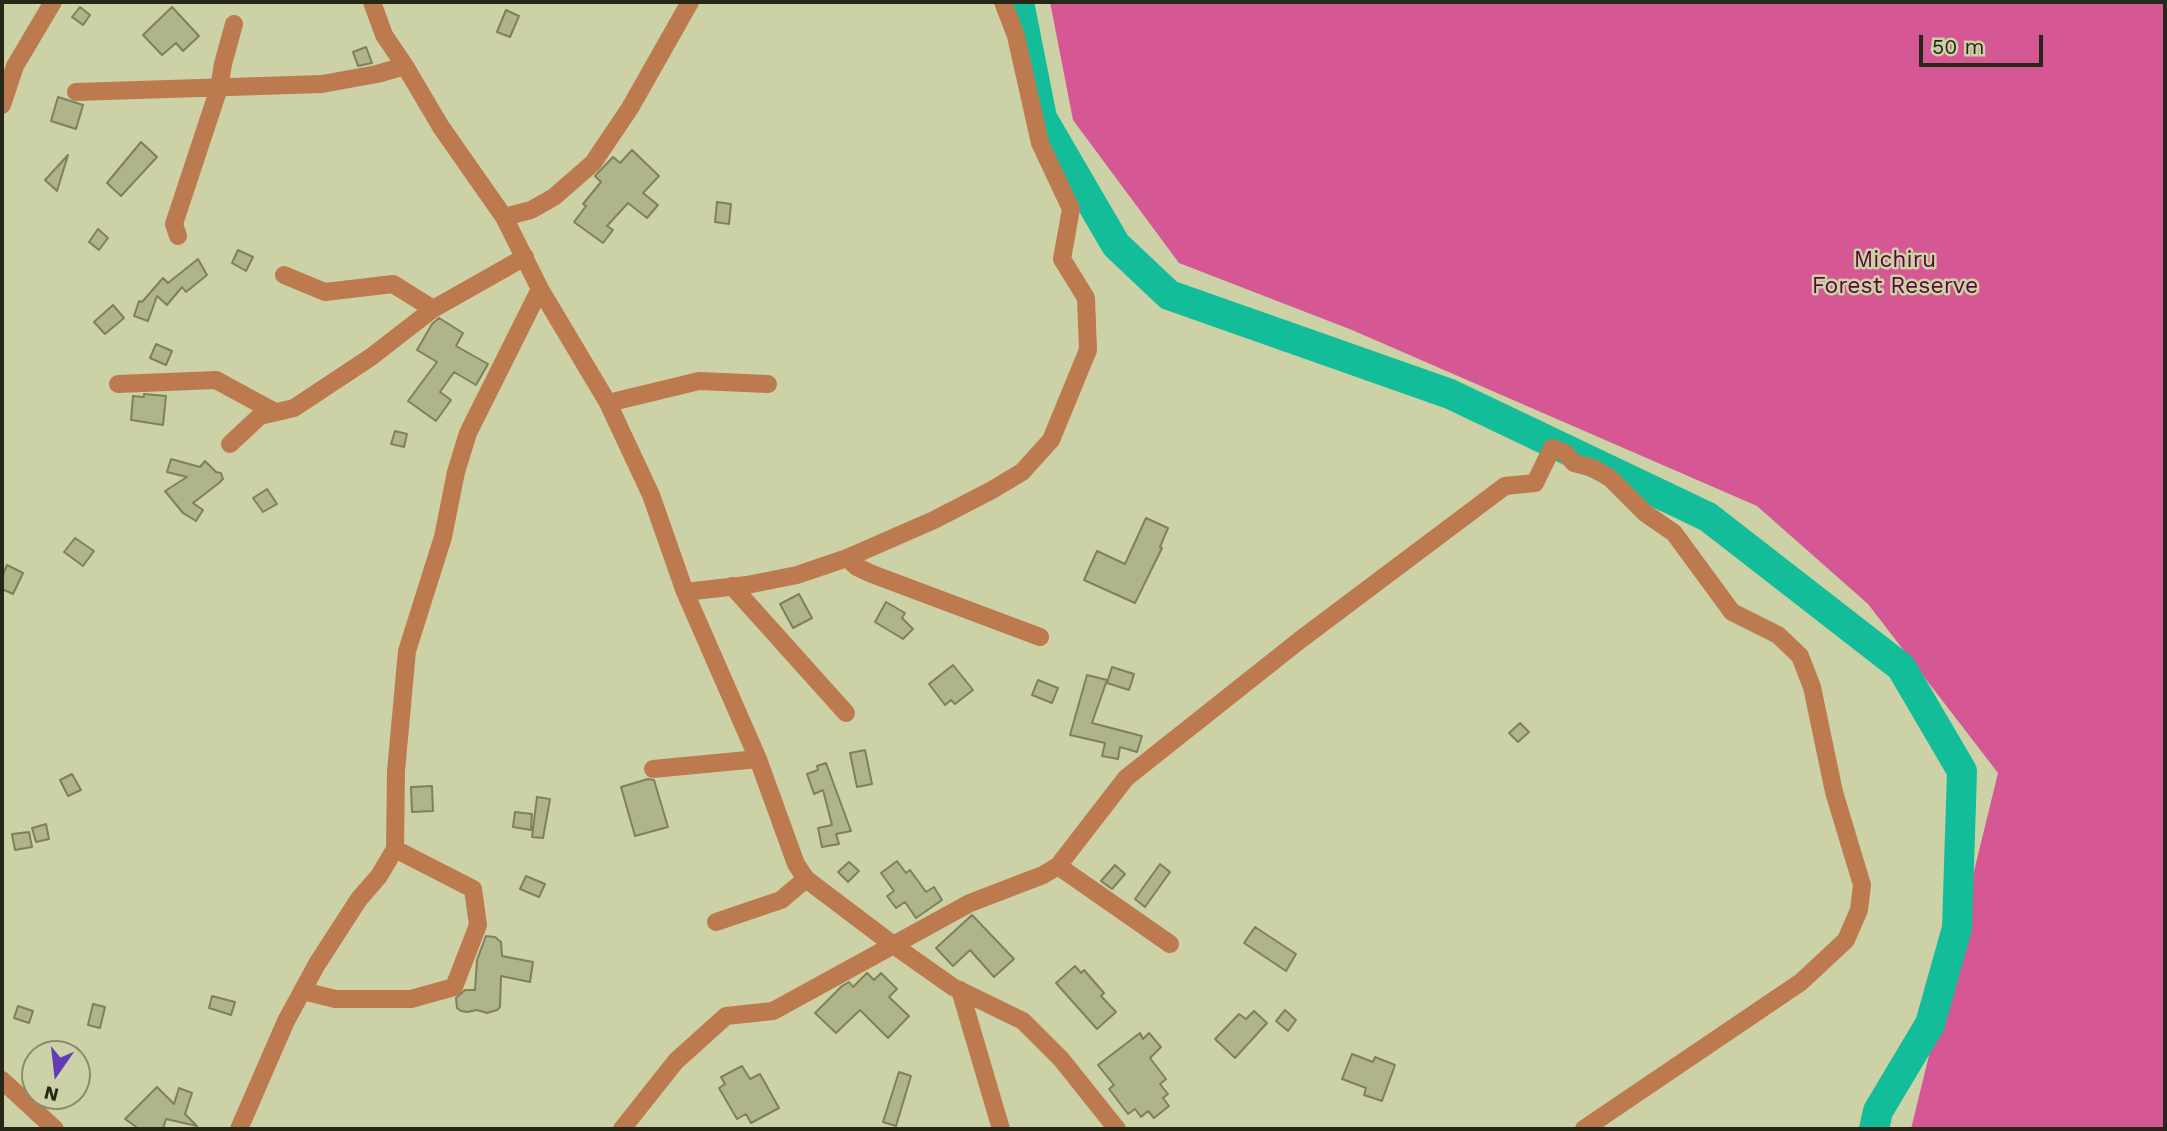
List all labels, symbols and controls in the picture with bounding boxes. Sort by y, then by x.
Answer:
scale bar [1922,21,2046,65]
text: 50 m [1932,34,1984,59]
park label: Michiru Forest Reserve [1812,246,1978,300]
north arrow [21,1040,91,1110]
text: N [42,1081,61,1107]

